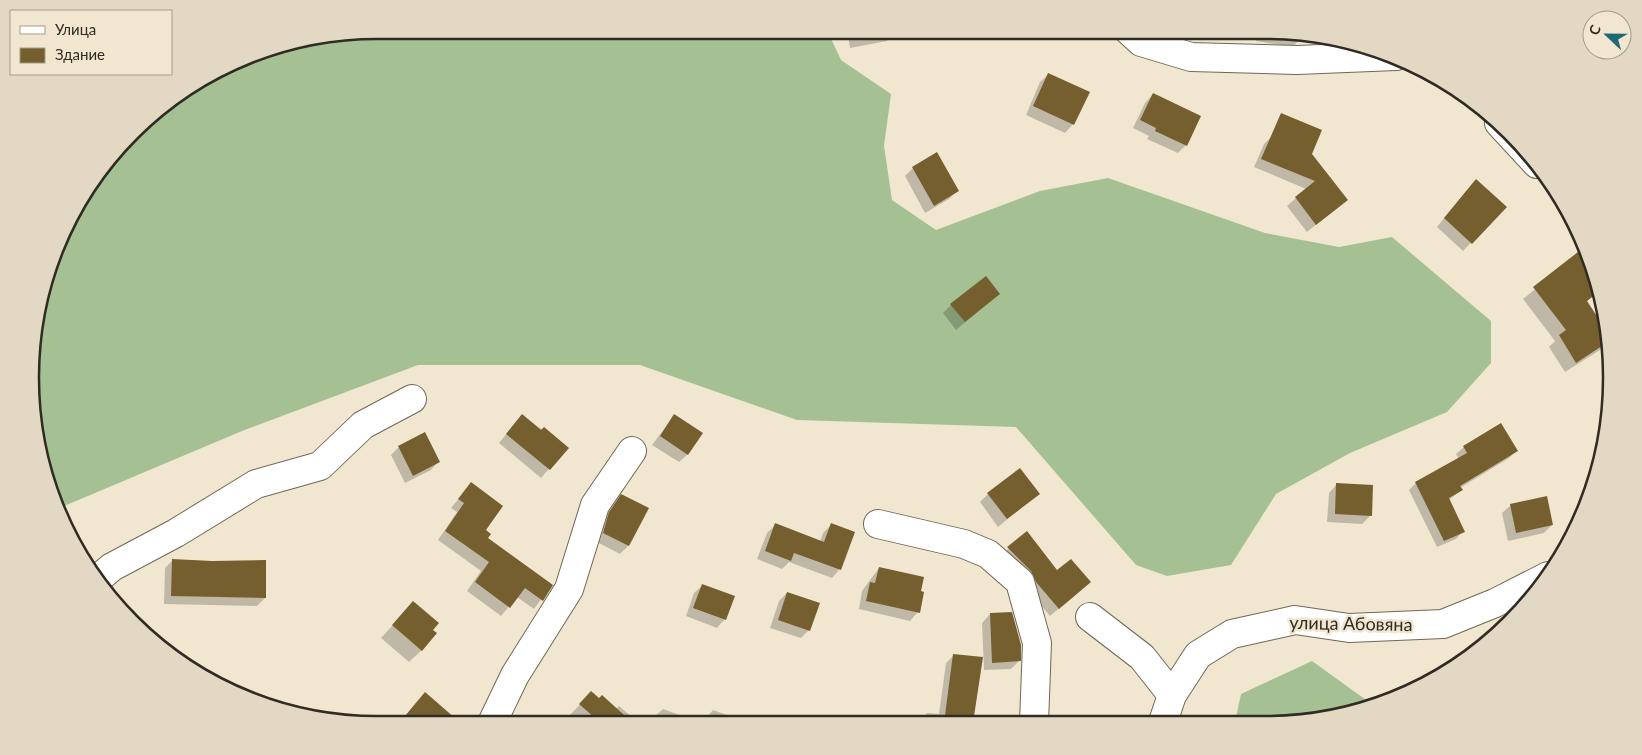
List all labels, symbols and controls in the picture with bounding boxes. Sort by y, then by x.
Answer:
legend [10,10,172,75]
north arrow [1582,10,1632,60]
text: Улица [55,20,96,38]
text: С [1585,22,1604,37]
text: Здание [55,45,105,63]
street label: улица Абовяна [1289,611,1413,635]

